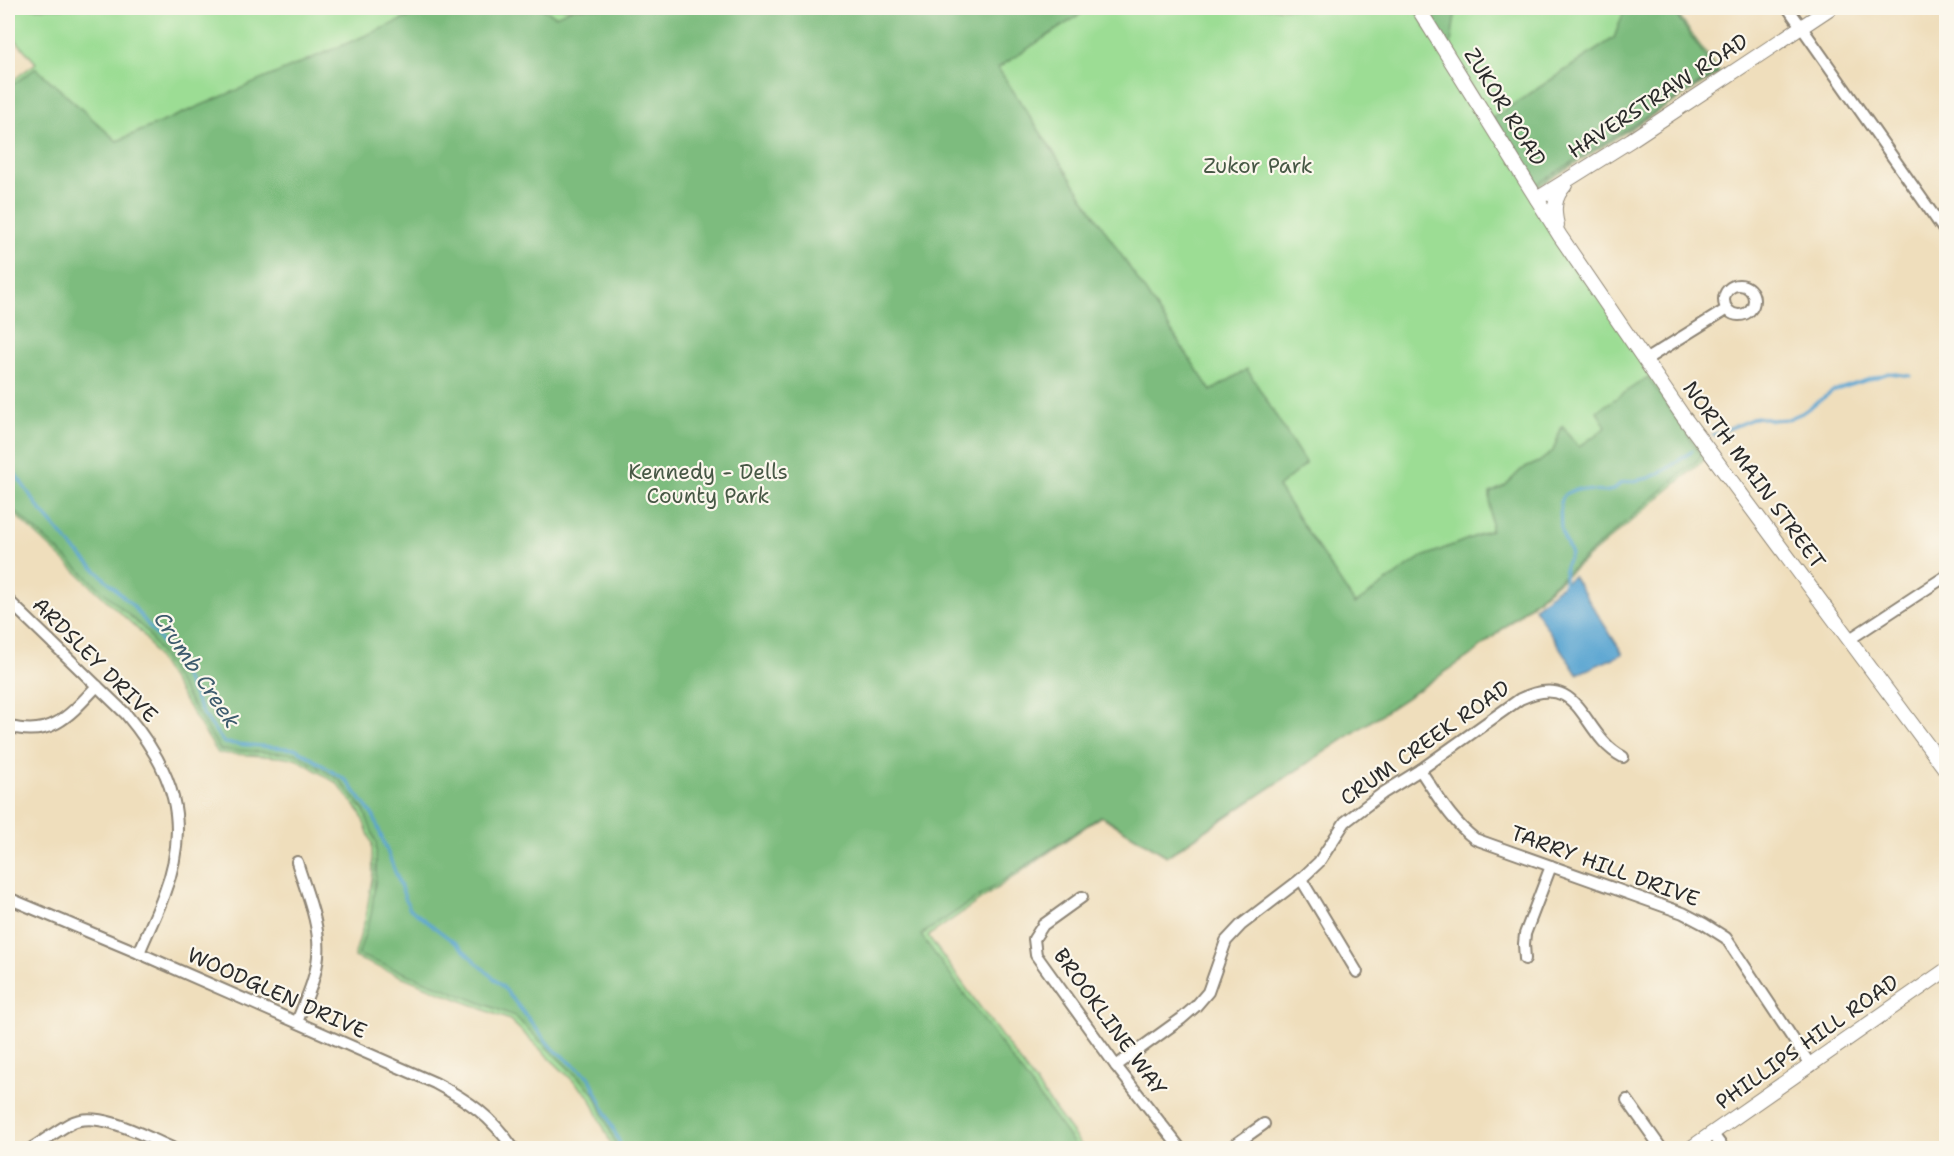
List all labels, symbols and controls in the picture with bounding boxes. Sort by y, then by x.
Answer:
street label: HAVERSTRAW ROAD [1563,27,1753,165]
street label: ZUKOR ROAD [1458,43,1552,171]
park label: Zukor Park [1203,152,1313,180]
street label: NORTH MAIN STREET [1676,375,1832,575]
park label: Kennedy - Dells County Park [628,458,788,510]
street label: ARDSLEY DRIVE [26,591,164,729]
water label: Crumb Creek [147,606,247,734]
street label: CRUM CREEK ROAD [1335,674,1515,812]
street label: TARRY HILL DRIVE [1507,819,1703,913]
street label: WOODGLEN DRIVE [183,941,371,1045]
street label: BROOKLINE WAY [1047,943,1173,1102]
street label: PHILLIPS HILL ROAD [1710,968,1904,1116]

